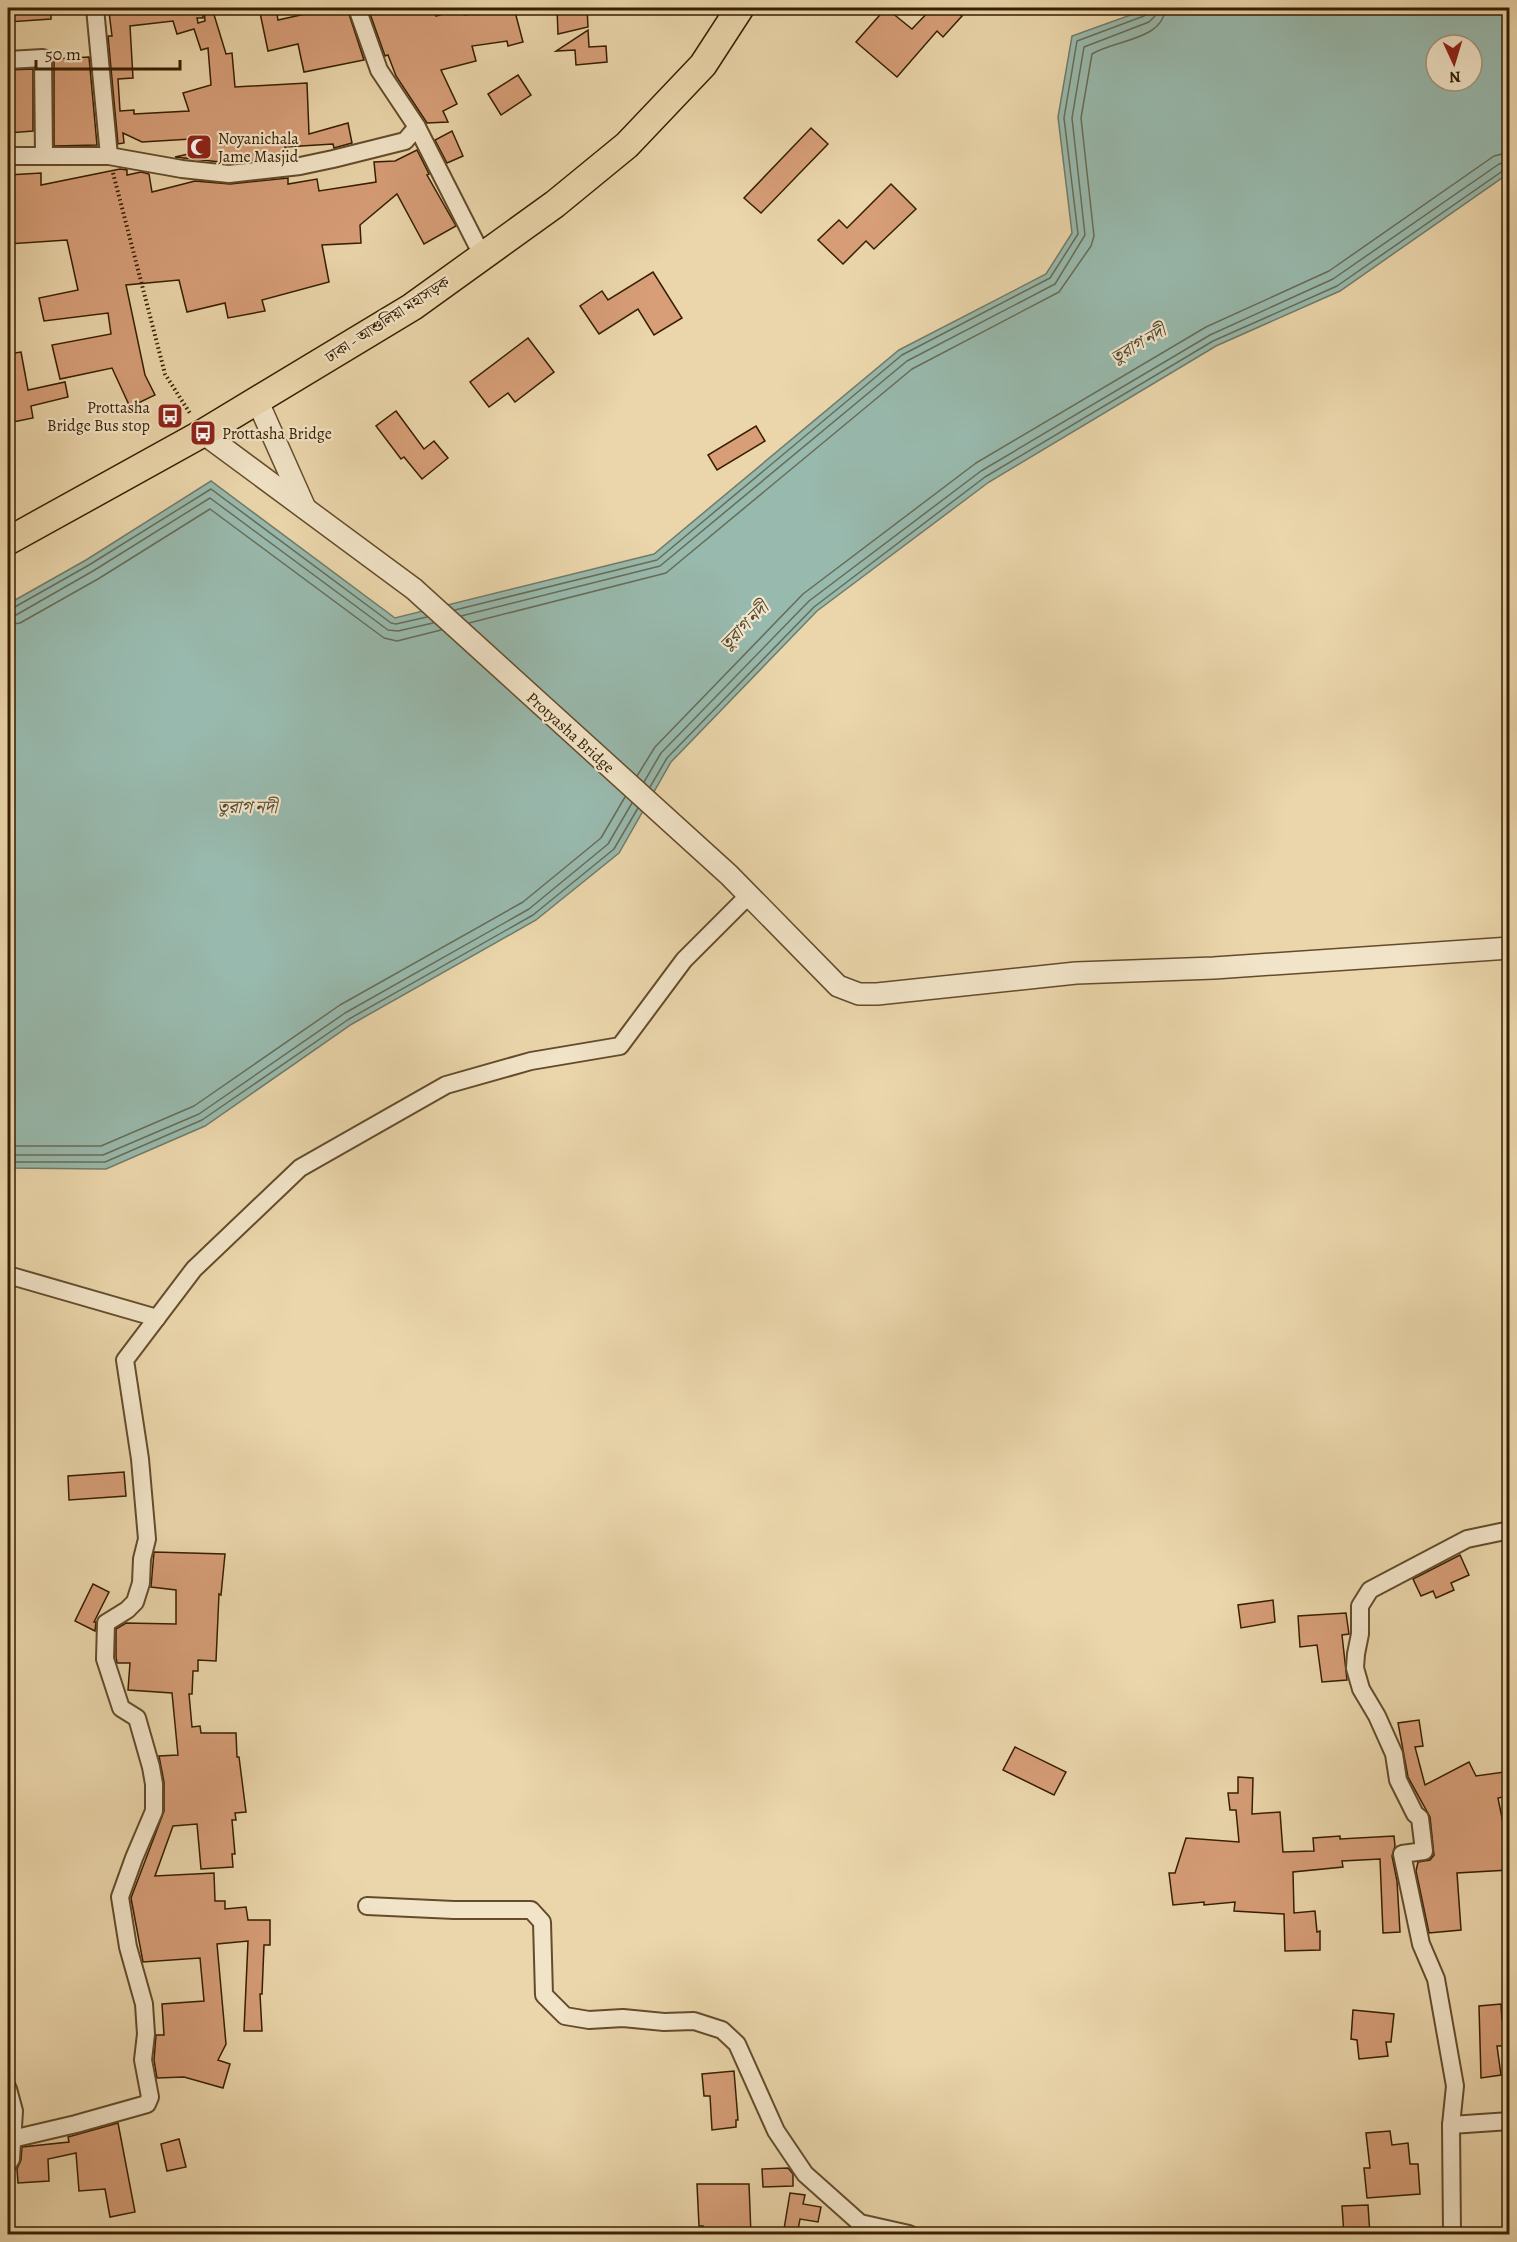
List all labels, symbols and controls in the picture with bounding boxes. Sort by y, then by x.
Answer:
scale bar [36,33,180,71]
north arrow [1424,33,1484,93]
text: 50 m [45,42,81,66]
text: N [1448,66,1462,88]
place label: Noyanichala Jame Masjid [218,128,299,168]
mosque icon: Noyanichala Jame Masjid [184,132,214,162]
street label: ঢাকা - আশুলিয়া মহাসড়ক [320,271,455,369]
water label: তুরাগ নদী [1106,317,1172,369]
place label: Prottasha Bridge Bus stop [47,397,151,437]
bus stop icon: Prottasha Bridge Bus stop [155,401,185,431]
bus stop icon: Prottasha Bridge [188,418,218,448]
place label: Prottasha Bridge [222,423,332,445]
water label: তুরাগ নদী [714,594,776,656]
street label: Protyasha Bridge [521,687,619,778]
water label: তুরাগ নদী [217,795,280,819]

